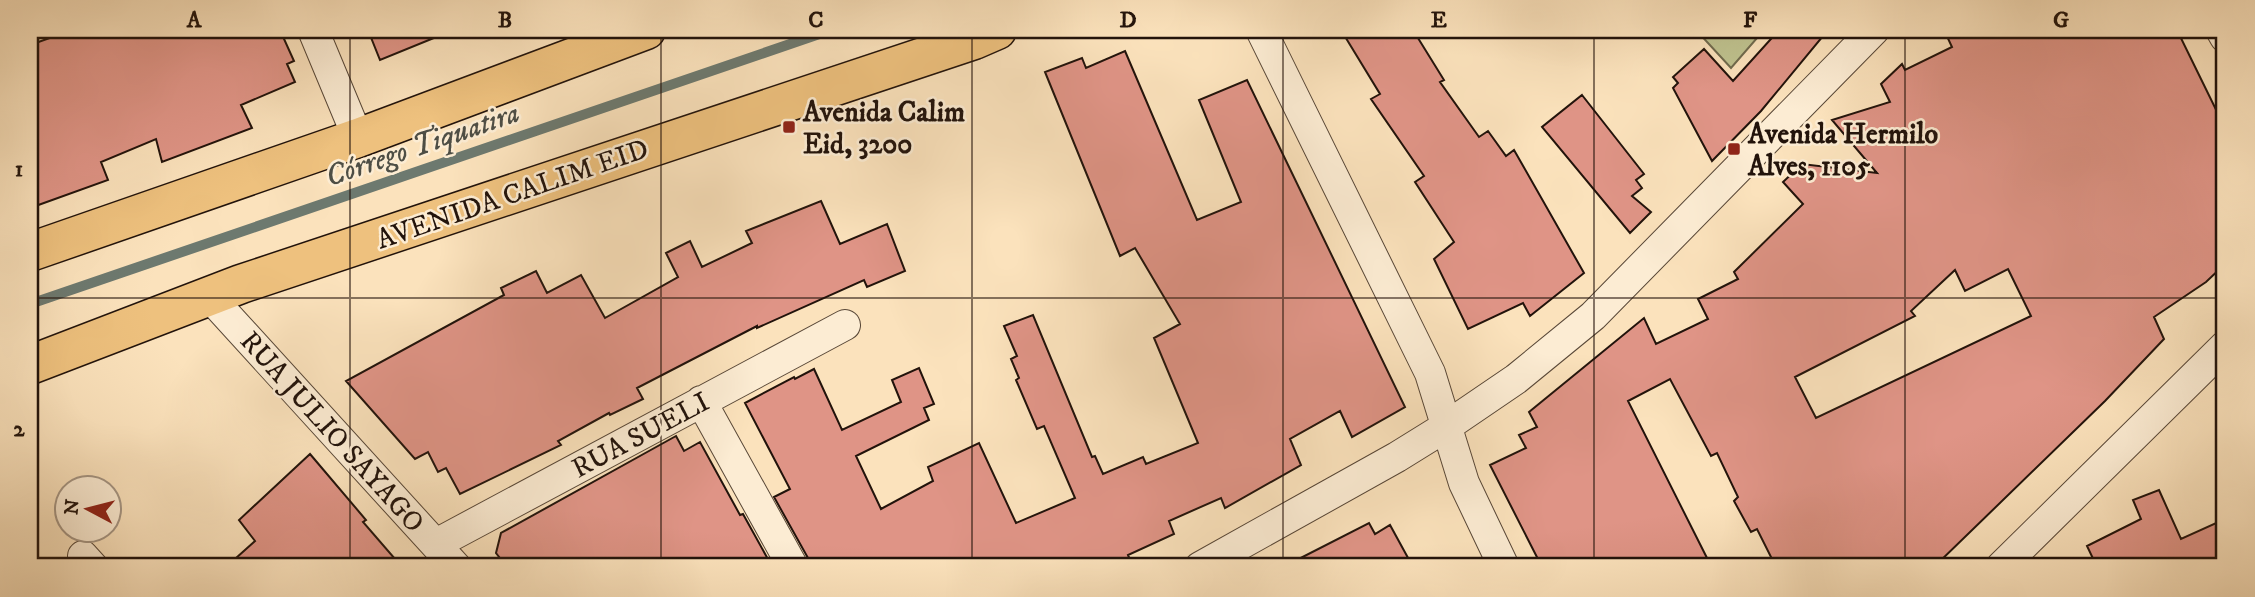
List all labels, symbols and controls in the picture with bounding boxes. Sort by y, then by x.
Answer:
text: A [186,6,203,35]
text: B [498,6,512,35]
text: C [808,6,824,35]
text: D [1119,6,1137,35]
text: E [1431,6,1447,35]
text: F [1743,6,1758,35]
text: G [2053,6,2069,35]
water label: Córrego Tiquatira [320,95,525,196]
place label: Avenida Calim Eid, 3200 [802,95,965,162]
place label: Avenida Hermilo Alves, 1105 [1747,117,1939,184]
marker: Avenida Calim Eid, 3200 [781,119,797,135]
street label: AVENIDA CALIM EID [372,131,653,257]
marker: Avenida Hermilo Alves, 1105 [1726,141,1742,157]
text: 1 [15,155,23,184]
street label: RUA JULIO SAYAGO [232,324,432,540]
street label: RUA SUELI [566,384,716,486]
text: 2 [13,415,25,444]
north arrow [52,475,122,544]
text: N [60,498,85,516]

